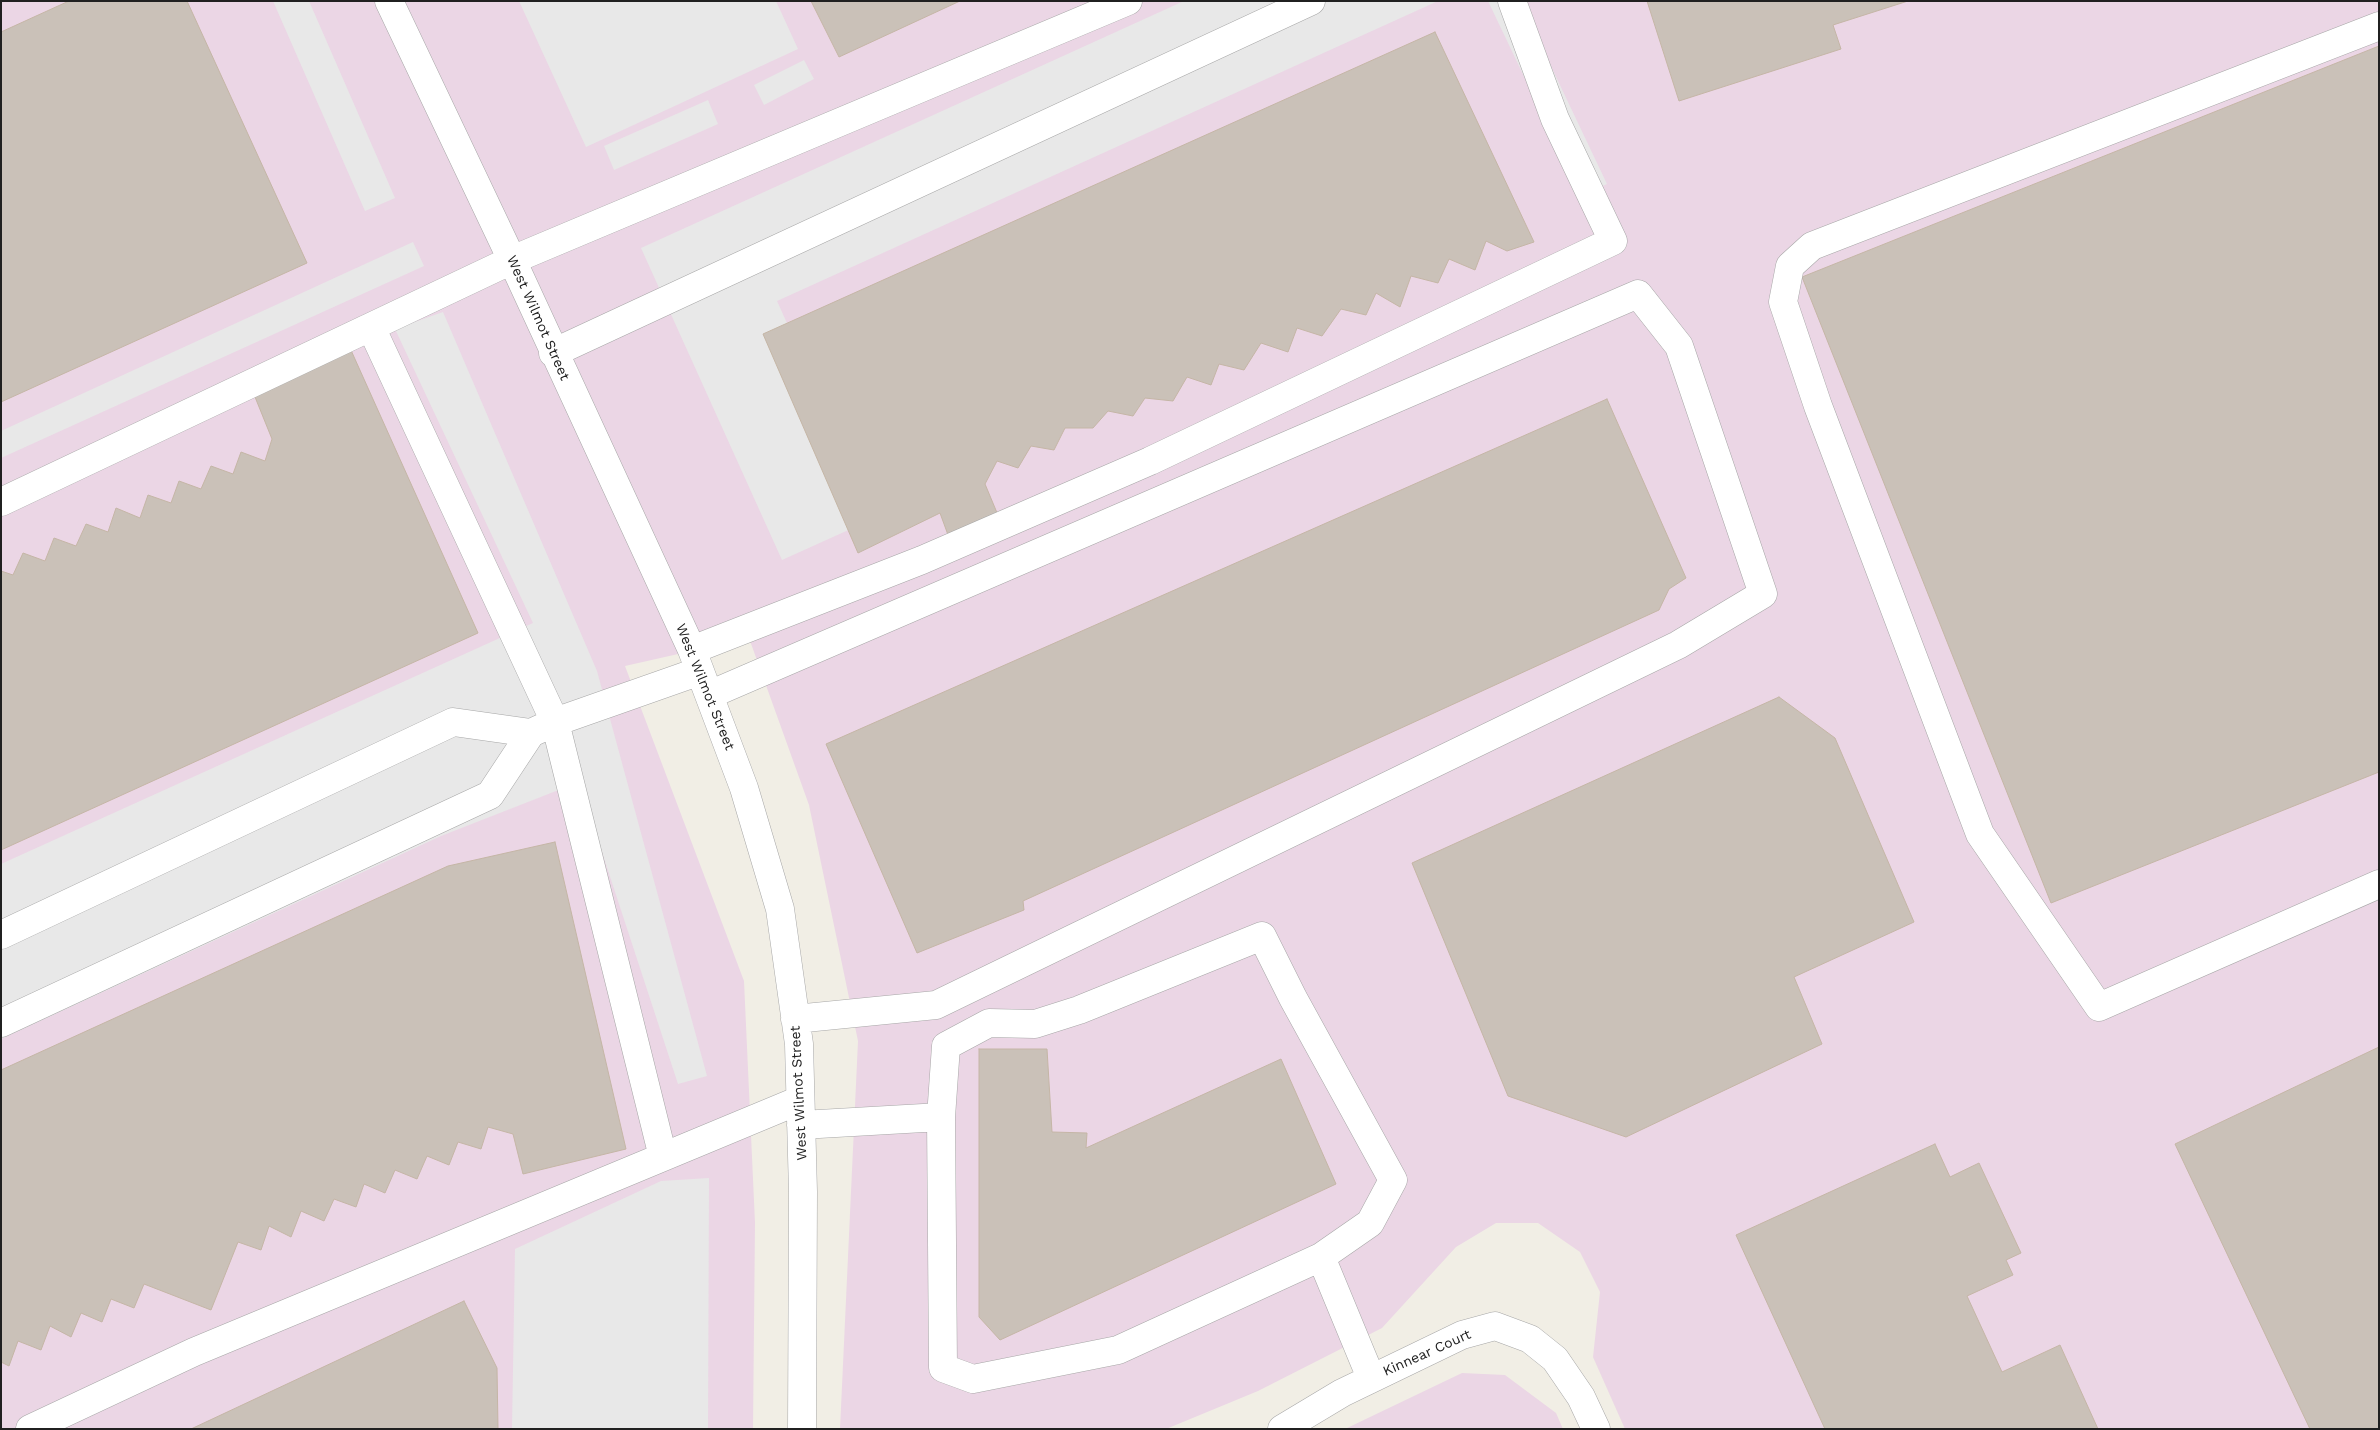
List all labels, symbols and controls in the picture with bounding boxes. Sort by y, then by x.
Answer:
street label: West Wilmot Street [503,253,573,383]
street label: West Wilmot Street [672,621,738,753]
street label: West Wilmot Street [787,1025,811,1161]
street label: Kinnear Court [1380,1326,1474,1380]

